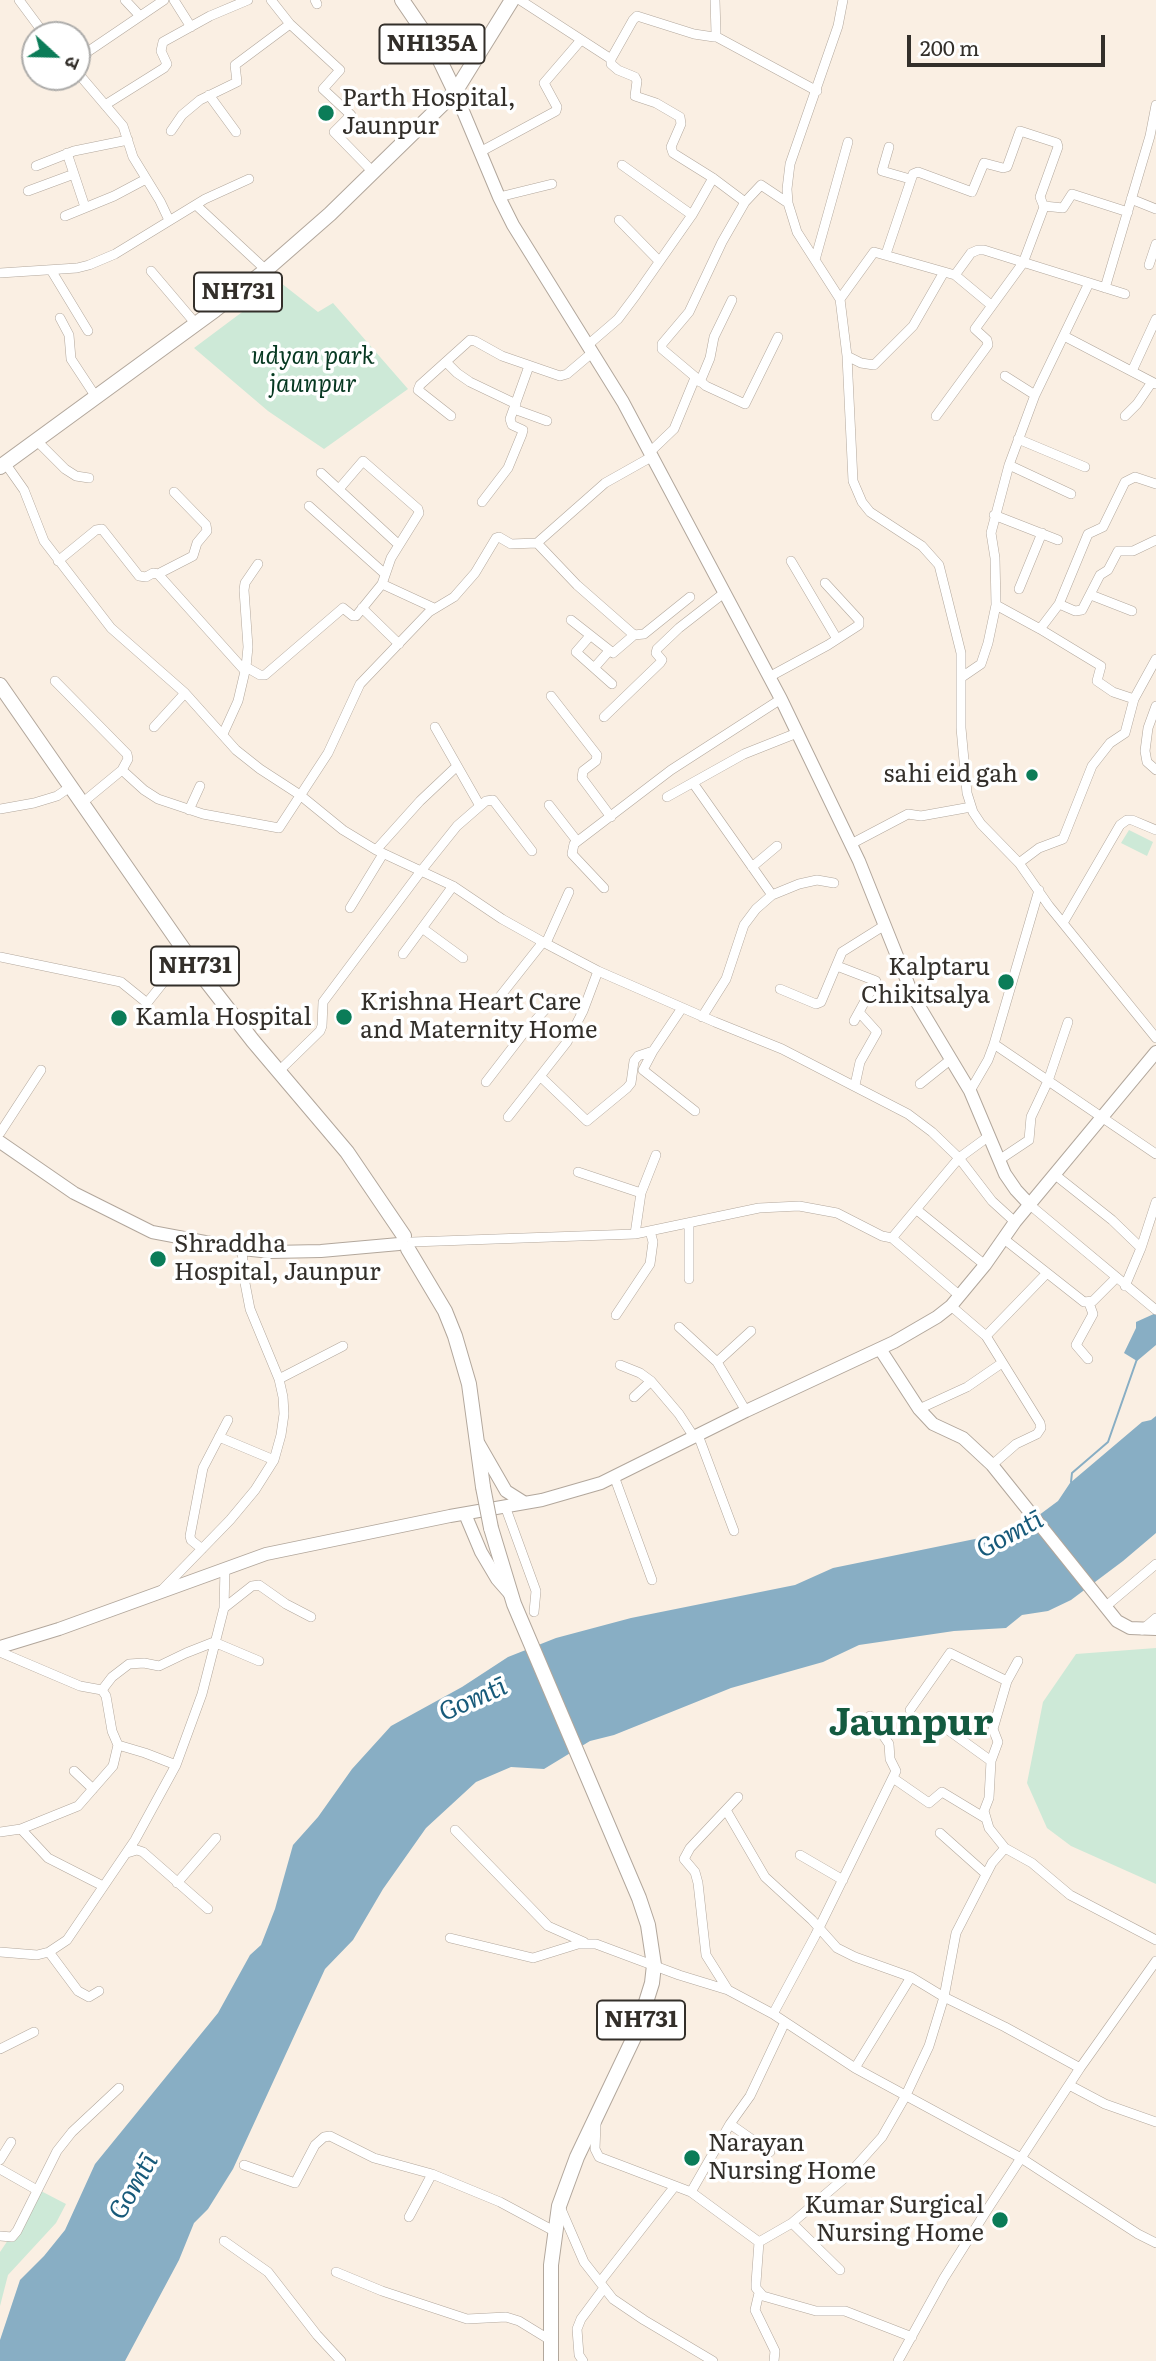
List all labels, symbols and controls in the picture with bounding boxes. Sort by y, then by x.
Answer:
north arrow [21,21,91,91]
scale bar [911,21,1109,65]
road number: NH135A [380,24,485,64]
text: 200 m [920,31,980,62]
text: उ [59,53,89,74]
place label: Parth Hospital, Jaunpur [342,85,516,141]
marker: Parth Hospital, Jaunpur [316,103,336,123]
road number: NH731 [194,272,282,312]
park label: udyan park jaunpur [251,343,375,399]
place label: sahi eid gah [884,761,1018,789]
marker: sahi eid gah [1024,767,1040,783]
road number: NH731 [151,946,239,986]
place label: Kalptaru Chikitsalya [861,954,990,1010]
marker: Kalptaru Chikitsalya [996,972,1016,992]
place label: Krishna Heart Care and Maternity Home [360,989,598,1045]
place label: Kamla Hospital [135,1004,311,1032]
marker: Krishna Heart Care and Maternity Home [334,1007,354,1027]
marker: Kamla Hospital [109,1008,129,1028]
place label: Shraddha Hospital, Jaunpur [174,1231,381,1287]
marker: Shraddha Hospital, Jaunpur [148,1249,168,1269]
water label: Gomtī [971,1505,1049,1565]
water label: Gomtī [434,1671,512,1729]
district label: Jaunpur [829,1701,993,1747]
road number: NH731 [597,2000,685,2039]
place label: Narayan Nursing Home [708,2130,876,2186]
water label: Gomtī [103,2148,165,2226]
marker: Narayan Nursing Home [682,2148,702,2168]
place label: Kumar Surgical Nursing Home [805,2192,984,2248]
marker: Kumar Surgical Nursing Home [990,2210,1010,2230]

